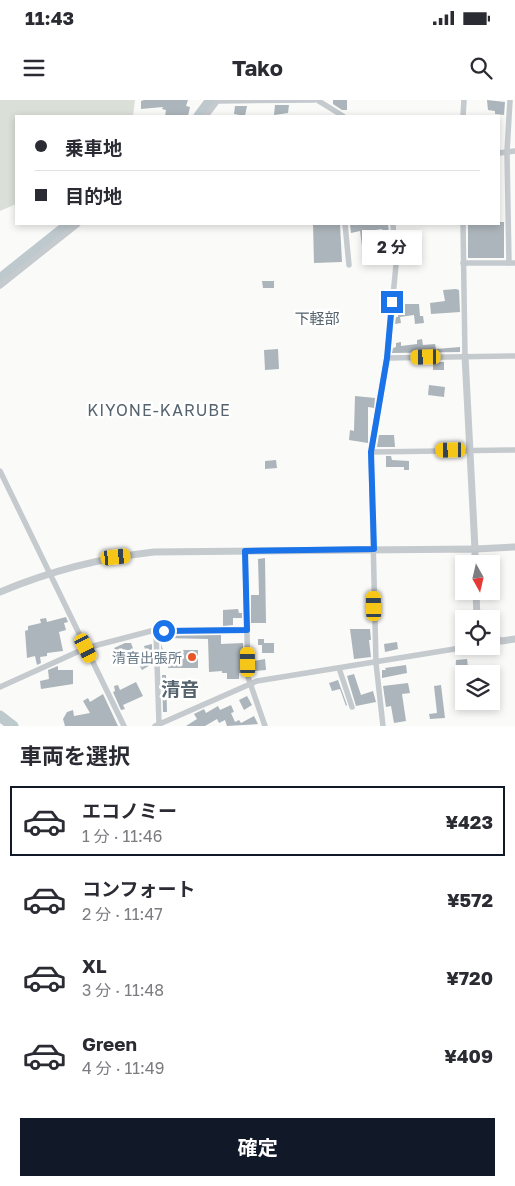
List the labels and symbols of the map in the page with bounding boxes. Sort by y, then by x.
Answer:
callout: 2 分 [362,230,422,264]
route end [381,291,403,313]
district label: 下軽部 [294,309,340,327]
car [410,349,441,365]
district label: KIYONE-KARUBE [87,400,231,420]
car [435,442,466,458]
car [100,548,131,566]
north arrow [455,555,500,600]
car [366,591,381,621]
route start [153,620,175,642]
car [72,631,99,665]
car [240,647,255,677]
place label: 清音出張所 [112,649,182,666]
marker: 清音出張所 [186,651,198,663]
district label: 清音 [161,677,199,700]

